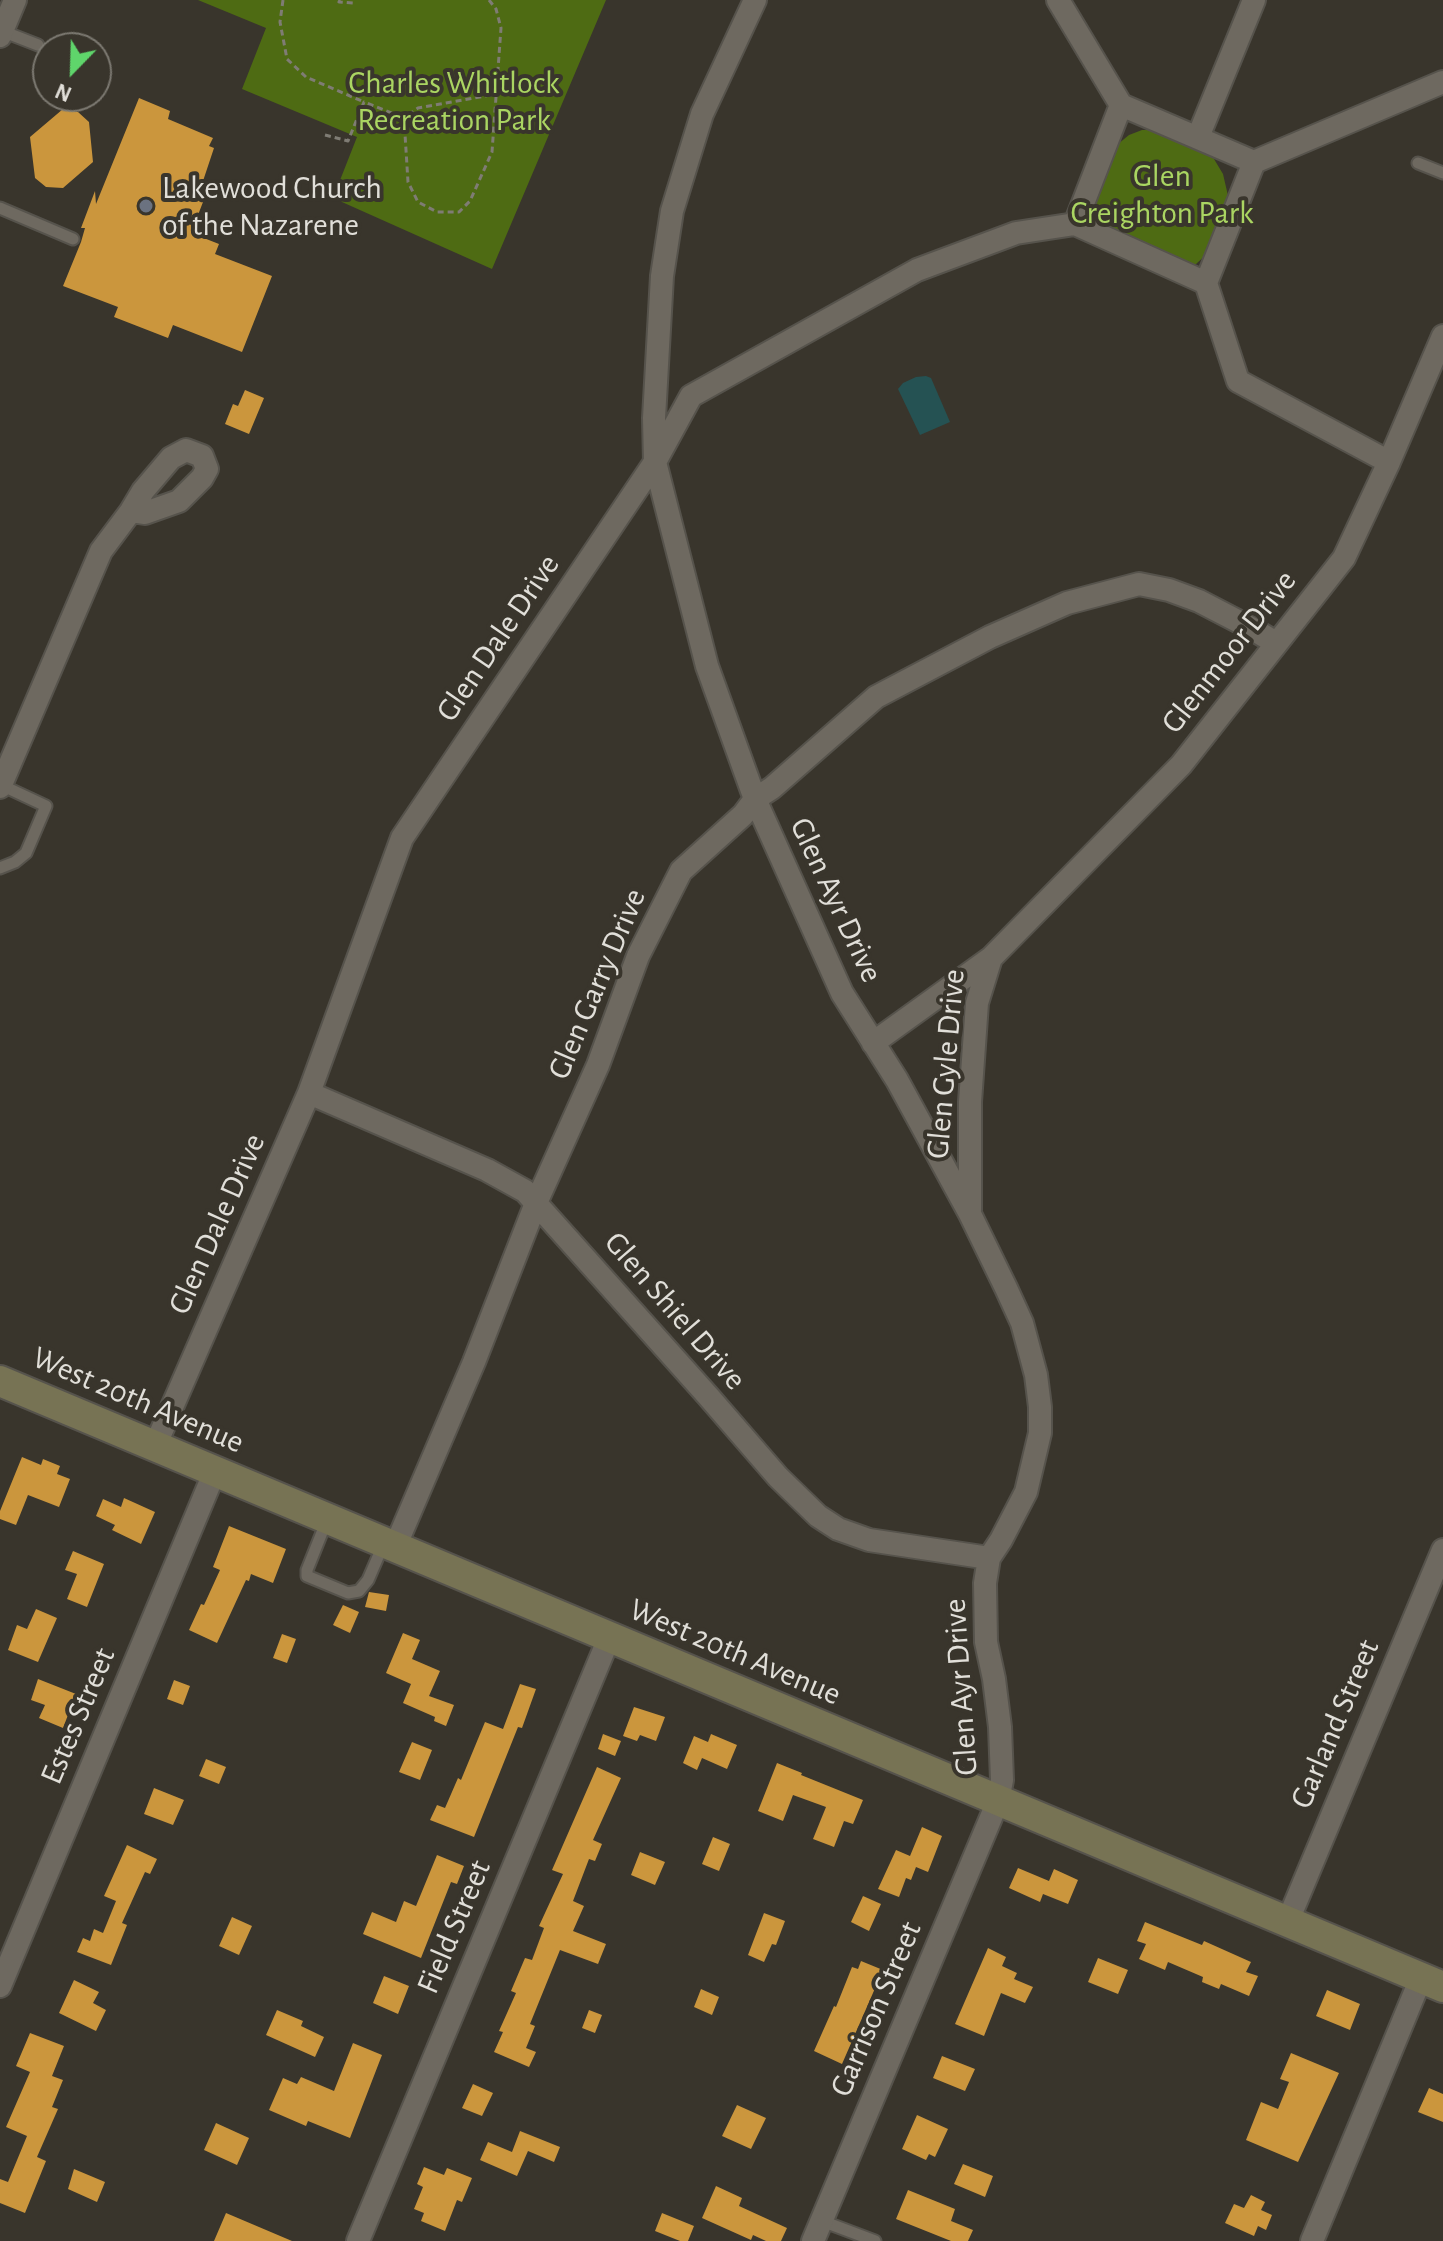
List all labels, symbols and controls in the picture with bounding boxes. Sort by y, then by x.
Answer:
north arrow [32,32,112,112]
park label: Charles Whitlock Recreation Park [348,64,560,139]
text: N [52,79,75,105]
park label: Glen Creighton Park [1070,157,1254,232]
place label: Lakewood Church of the Nazarene [162,169,382,244]
marker: Lakewood Church of the Nazarene [137,197,155,215]
street label: Glen Dale Drive [428,547,568,729]
street label: Glenmoor Drive [1153,563,1305,741]
street label: Glen Ayr Drive [781,812,891,988]
street label: Glen Garry Drive [540,883,654,1085]
street label: Glen Gyle Drive [919,968,973,1160]
street label: Glen Dale Drive [160,1128,274,1320]
street label: Glen Shiel Drive [596,1224,754,1398]
street label: West 20th Avenue [26,1338,250,1462]
street label: West 20th Avenue [623,1590,847,1714]
street label: Glen Ayr Drive [936,1597,986,1777]
street label: Garland Street [1282,1634,1388,1814]
street label: Estes Street [32,1642,124,1790]
street label: Field Street [409,1854,499,2000]
street label: Garrison Street [822,1916,930,2102]

